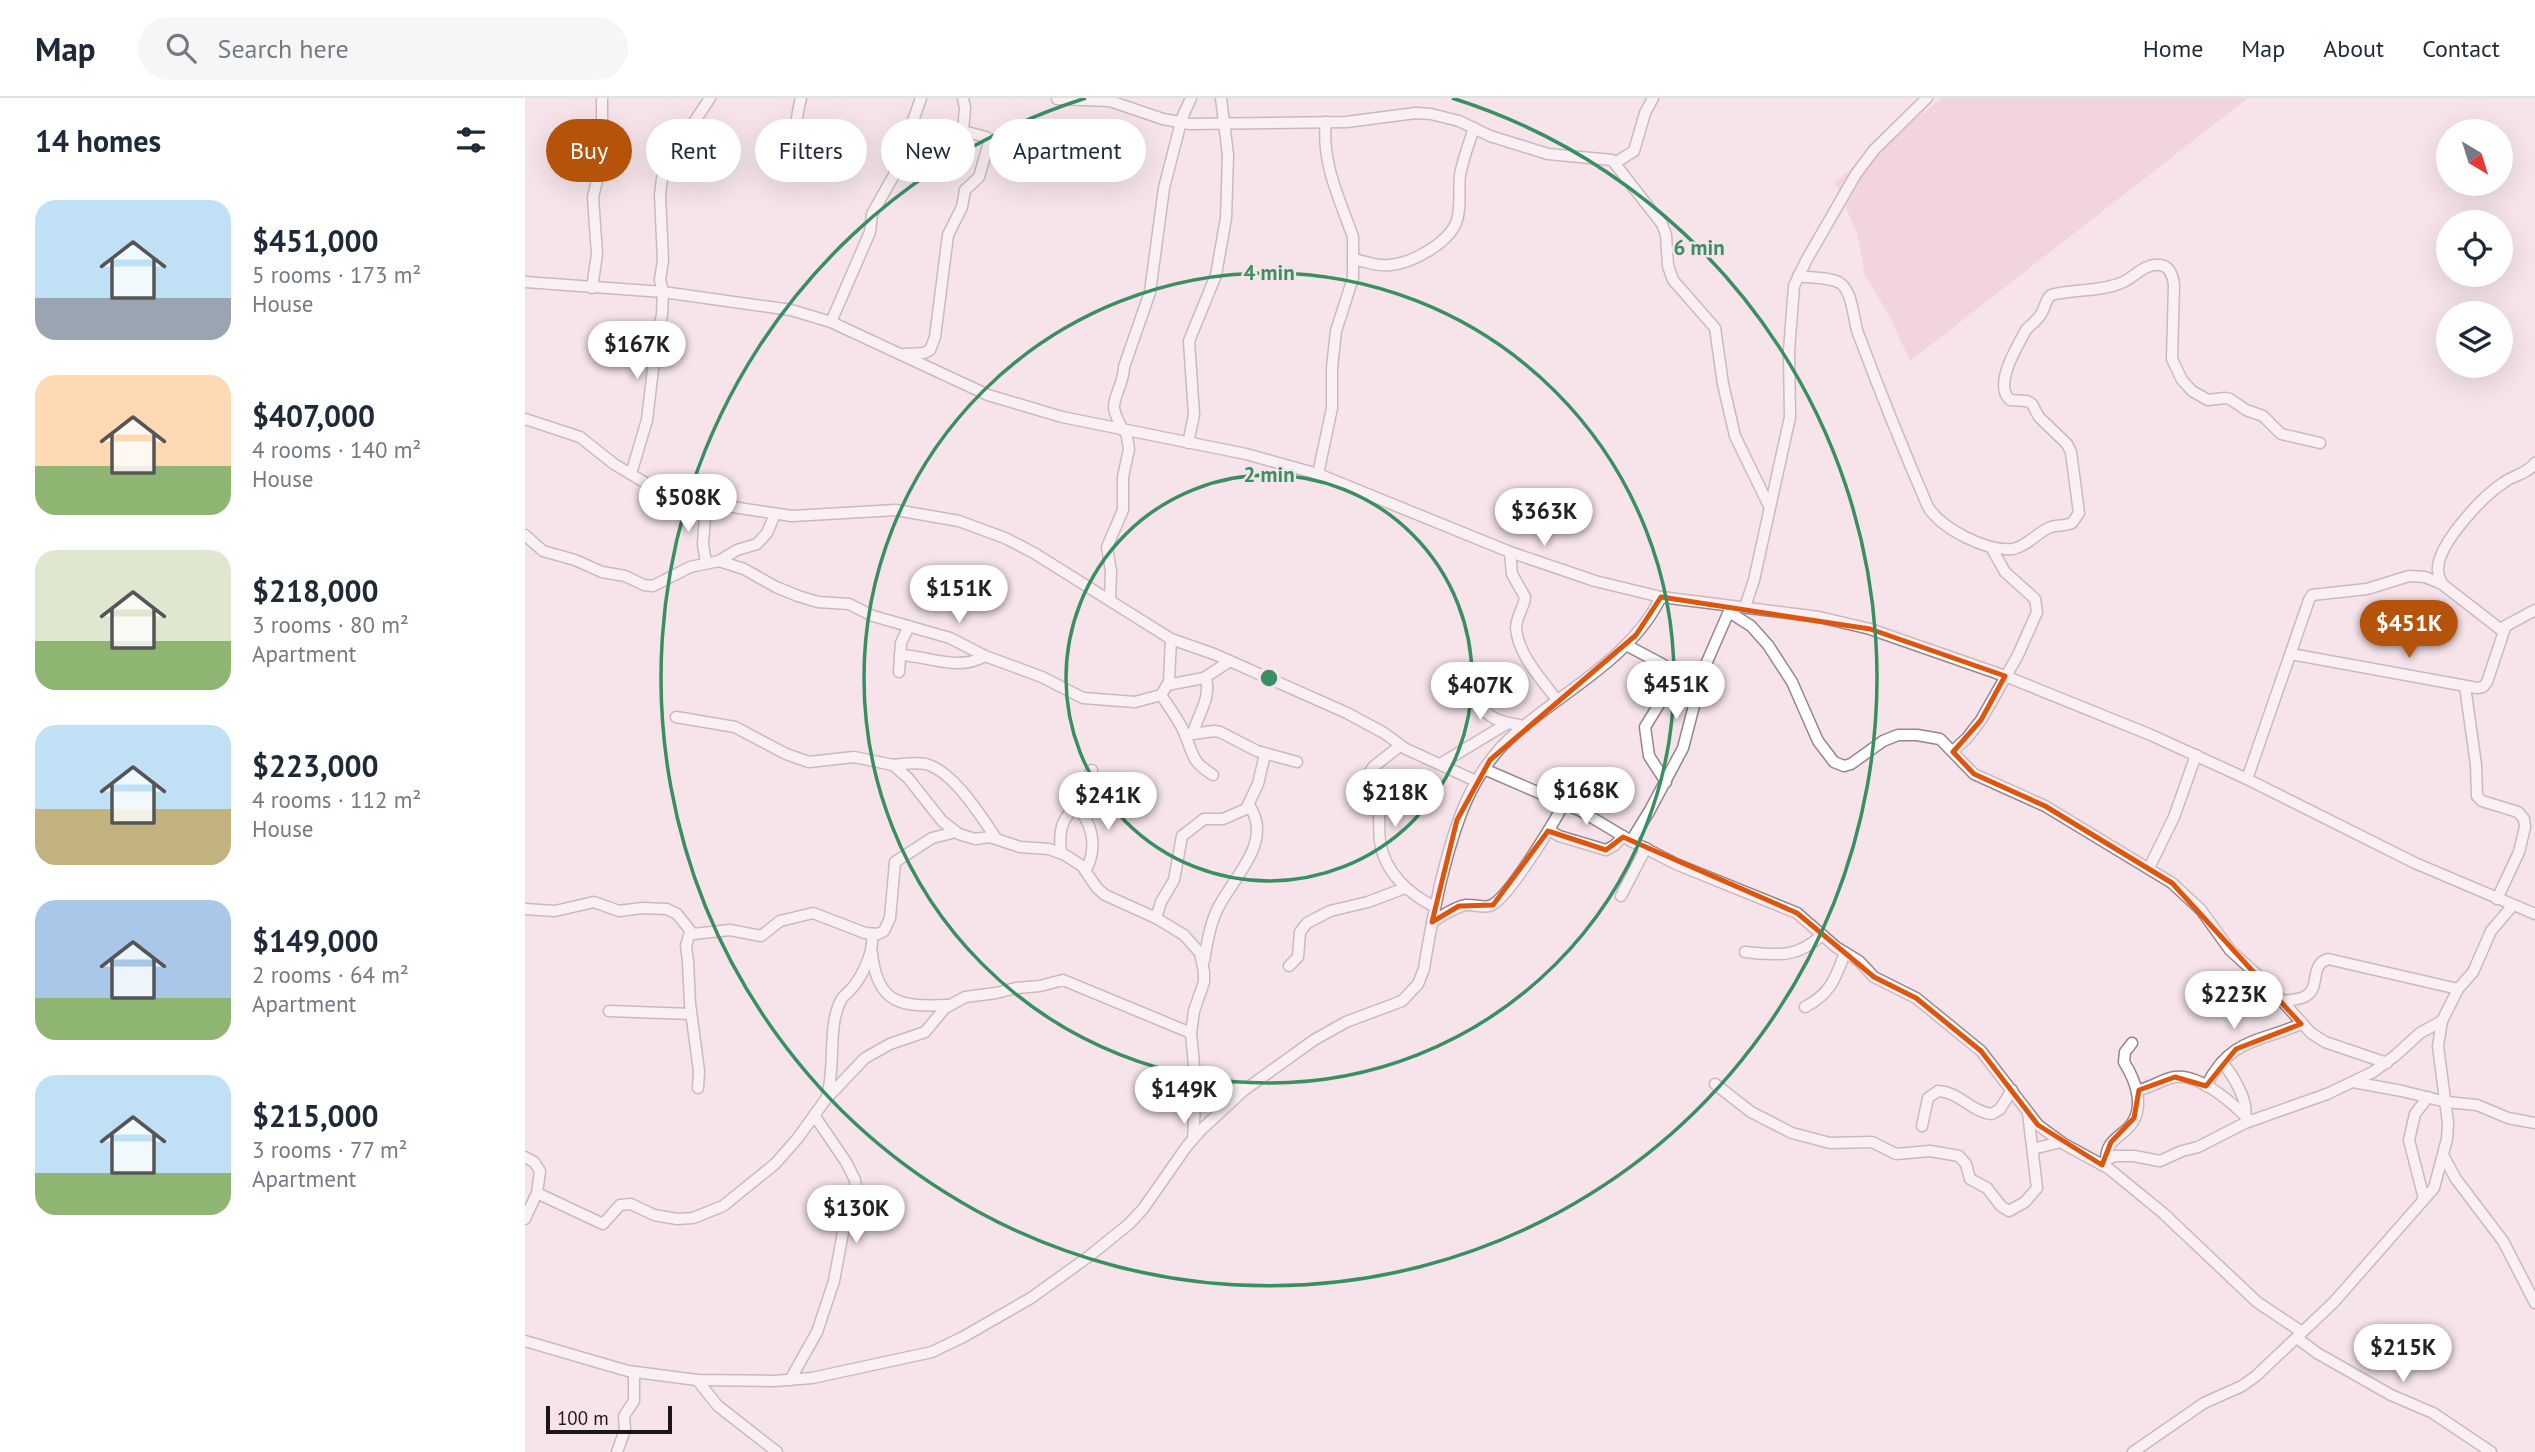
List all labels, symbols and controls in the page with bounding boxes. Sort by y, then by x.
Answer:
search box [138,17,628,80]
text: Map [35,27,96,70]
icon: search [162,29,200,67]
text: Search here [218,32,349,65]
text: Home [2143,33,2203,64]
text: Map [2241,33,2285,64]
text: About [2323,33,2384,64]
text: Contact [2422,33,2500,64]
chip: Buy [546,119,632,182]
chip: Rent [646,119,741,182]
chip: Filters [755,119,867,182]
chip: New [881,119,975,182]
chip: Apartment [989,119,1146,182]
north arrow [2436,119,2513,196]
map controls [2436,119,2513,378]
text: 14 homes [35,121,161,160]
icon: filters [452,121,490,159]
button: locate [2436,210,2513,287]
text: $451,000 [252,221,379,260]
icon: home [91,228,175,312]
text: 6 min [1673,234,1725,261]
text: 4 min [1243,259,1295,286]
text: 5 rooms · 173 m² [252,260,421,289]
text: House [252,289,314,318]
button: layers [2436,301,2513,378]
pin: $167K [588,322,686,381]
text: $167K [604,329,670,358]
text: $407,000 [252,396,375,435]
icon: home [91,403,175,487]
text: 4 rooms · 140 m² [252,435,421,464]
text: 2 min [1243,461,1295,488]
text: House [252,464,314,493]
pin: $508K [639,474,737,534]
text: $508K [655,482,721,511]
pin: $363K [1495,489,1593,548]
text: $363K [1511,496,1577,525]
pin: $151K [910,566,1008,625]
text: $218,000 [252,571,379,610]
text: $151K [926,573,992,602]
icon: home [91,578,175,662]
pin: $451K [2360,601,2458,660]
text: $451K [2376,608,2442,637]
text: 3 rooms · 80 m² [252,610,409,639]
text: Apartment [252,639,356,668]
pin: $407K [1431,662,1529,722]
pin: $451K [1627,662,1725,721]
centre of rings [1257,666,1281,690]
text: $451K [1643,669,1709,698]
text: $407K [1447,670,1513,699]
text: $223,000 [252,746,379,785]
icon: home [91,753,175,837]
pin: $168K [1537,768,1635,827]
pin: $218K [1346,770,1444,829]
pin: $241K [1059,772,1157,832]
text: $168K [1553,775,1619,804]
text: $218K [1362,777,1428,806]
text: $241K [1075,780,1141,809]
text: 4 rooms · 112 m² [252,785,421,814]
text: House [252,814,314,843]
text: $149,000 [252,921,379,960]
icon: home [91,928,175,1012]
text: 2 rooms · 64 m² [252,960,409,989]
pin: $223K [2185,972,2283,1031]
text: $223K [2201,979,2267,1008]
text: Apartment [252,989,356,1018]
pin: $149K [1135,1066,1233,1126]
text: $149K [1151,1074,1217,1103]
text: $215,000 [252,1096,379,1135]
icon: home [91,1103,175,1187]
text: 3 rooms · 77 m² [252,1135,408,1164]
text: Apartment [252,1164,356,1193]
pin: $130K [807,1186,905,1245]
text: $130K [823,1193,889,1222]
pin: $215K [2354,1324,2452,1384]
text: $215K [2370,1332,2436,1361]
scale bar [546,1403,672,1435]
text: 100 m [557,1406,609,1430]

